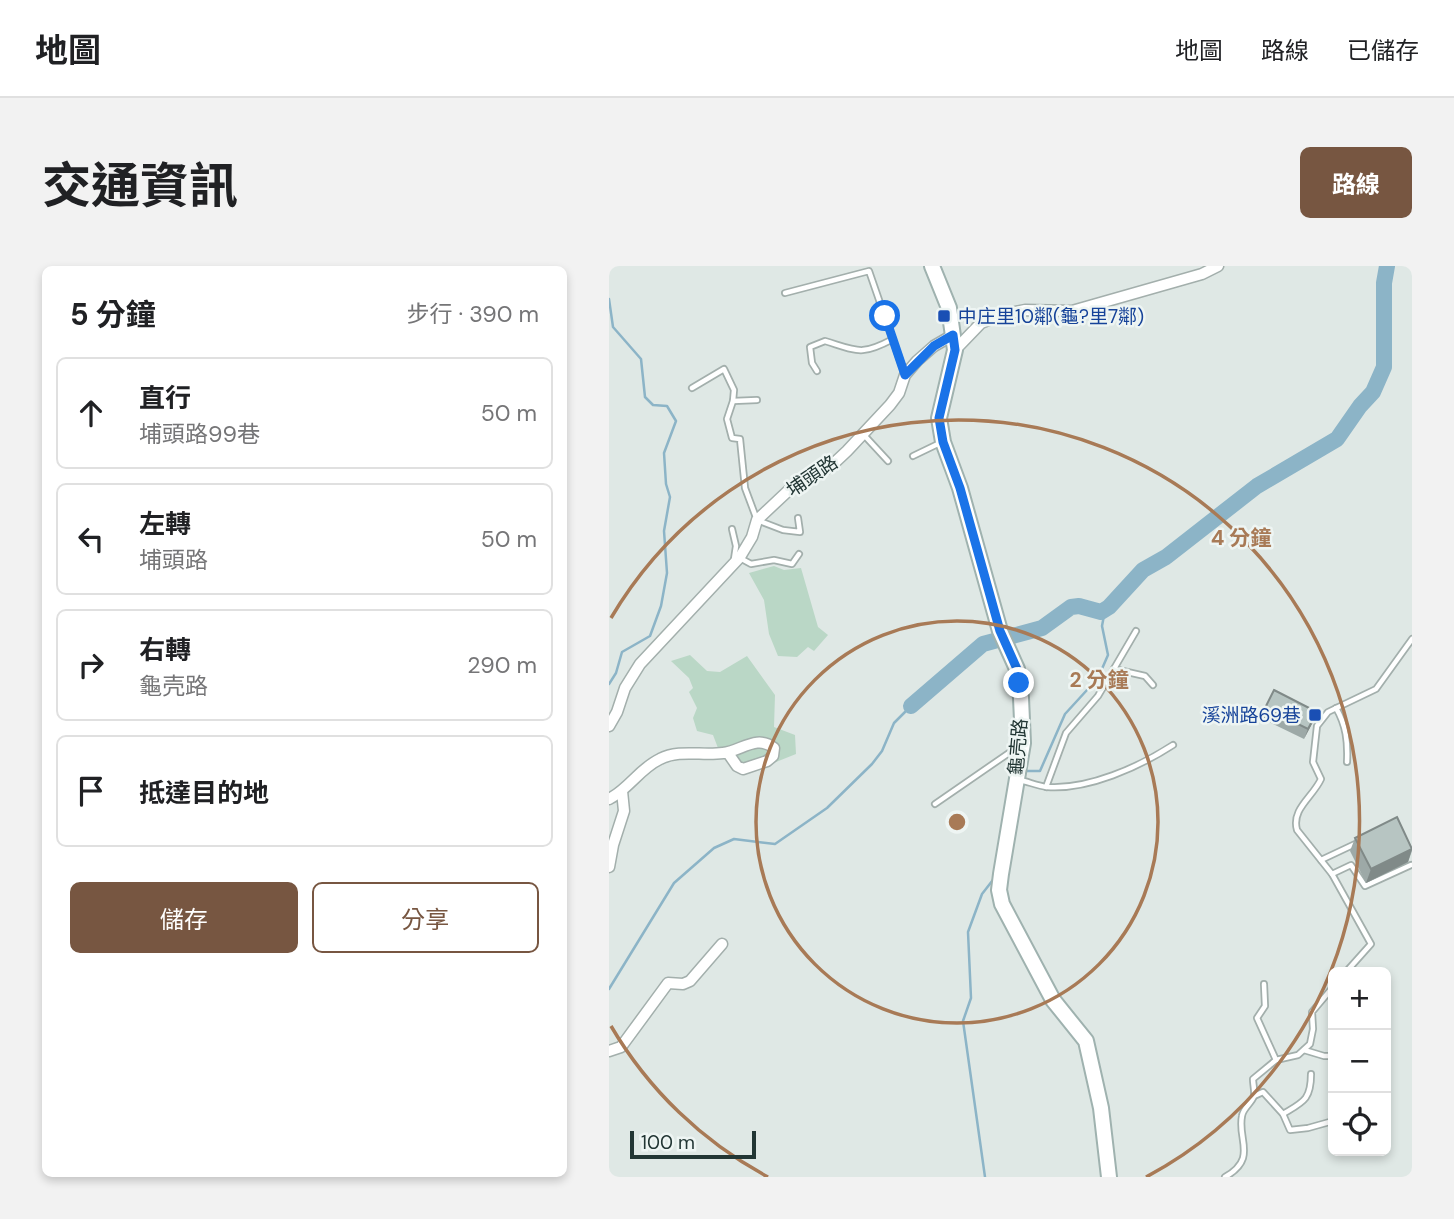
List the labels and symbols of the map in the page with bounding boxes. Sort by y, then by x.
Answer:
route start [869,300,900,331]
place label: 中庄里10鄰(龜?里7鄰) [958,304,1144,329]
marker: 中庄里10鄰(龜?里7鄰) [936,308,952,324]
street label: 埔頭路 [781,450,843,502]
text: 4 分鐘 [1211,524,1271,552]
text: 2 分鐘 [1069,666,1129,694]
route end [1003,667,1034,698]
place label: 溪洲路69巷 [1202,703,1301,728]
marker: 溪洲路69巷 [1307,707,1323,723]
street label: 龜壳路 [1003,718,1033,776]
centre of rings [945,810,969,834]
scale bar [630,1128,756,1160]

